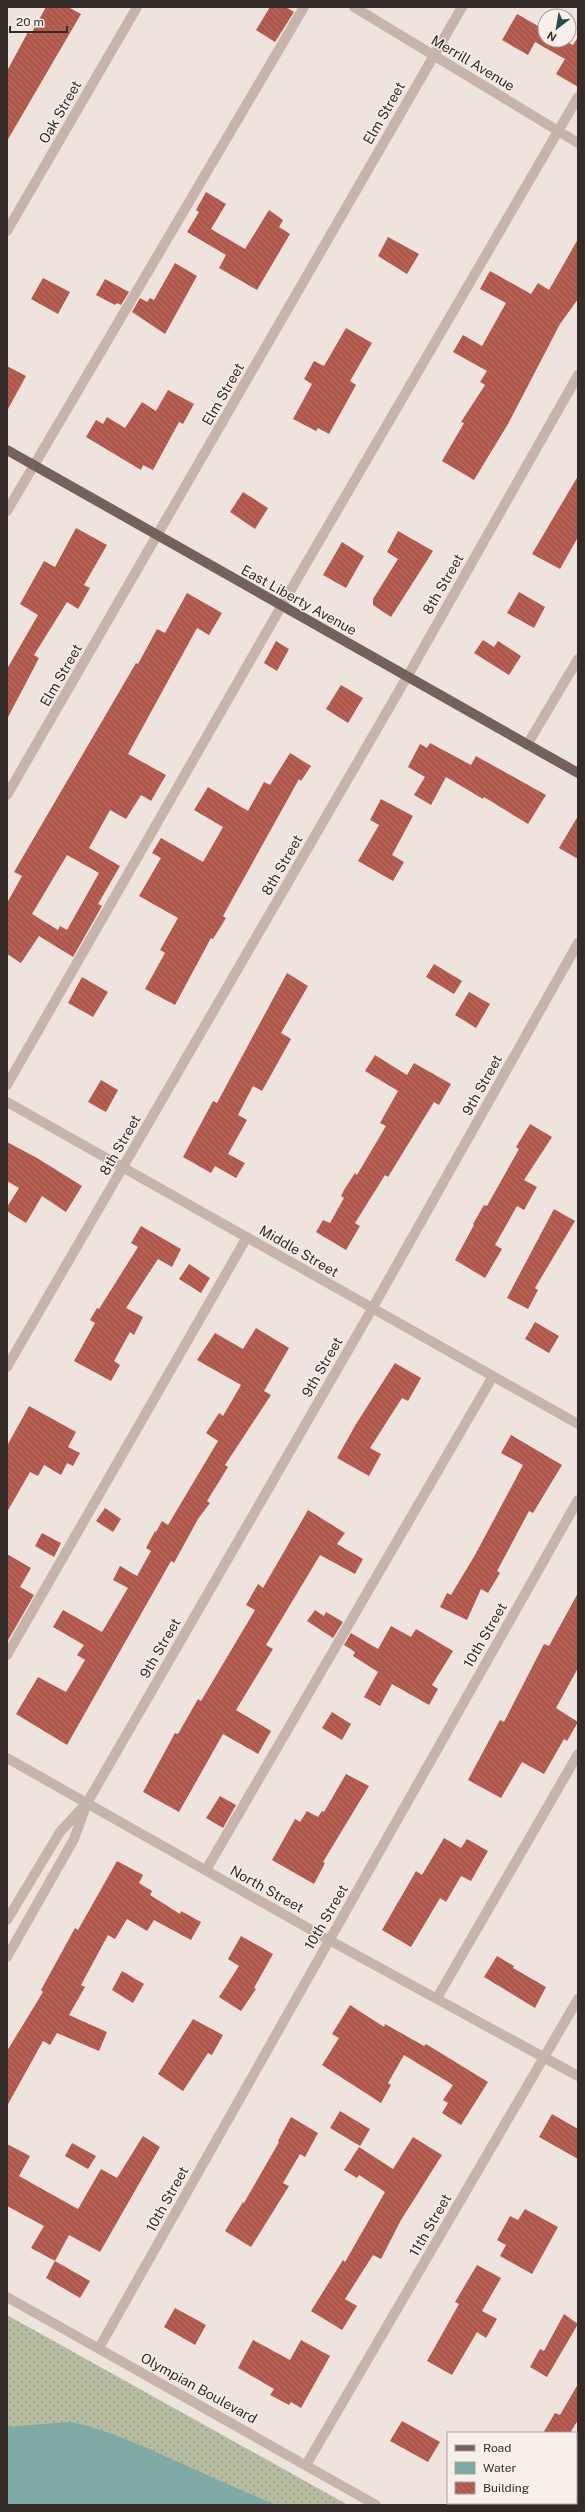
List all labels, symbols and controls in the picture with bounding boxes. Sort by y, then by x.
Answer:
scale bar [10,8,67,34]
north arrow [537,8,577,48]
text: 20 m [16,15,44,29]
text: N [545,29,559,44]
street label: Merrill Avenue [428,32,518,94]
street label: Oak Street [36,78,84,146]
street label: Elm Street [360,79,408,147]
street label: Elm Street [199,360,247,428]
street label: 8th Street [419,551,467,617]
street label: East Liberty Avenue [238,562,360,638]
street label: Elm Street [37,641,85,709]
street label: 8th Street [258,832,306,898]
street label: 9th Street [459,1052,505,1118]
street label: 8th Street [96,1112,144,1178]
street label: Middle Street [257,1222,341,1280]
street label: 9th Street [298,1334,346,1400]
street label: 10th Street [460,1600,510,1670]
street label: 9th Street [136,1615,184,1681]
street label: North Street [227,1862,307,1916]
street label: 10th Street [301,1882,351,1952]
street label: 10th Street [143,2164,191,2234]
street label: 11th Street [406,2191,454,2259]
street label: Olympian Boulevard [138,2349,260,2427]
legend [447,2432,577,2504]
text: Road [483,2441,511,2455]
text: Water [483,2461,517,2475]
text: Building [483,2481,529,2495]

